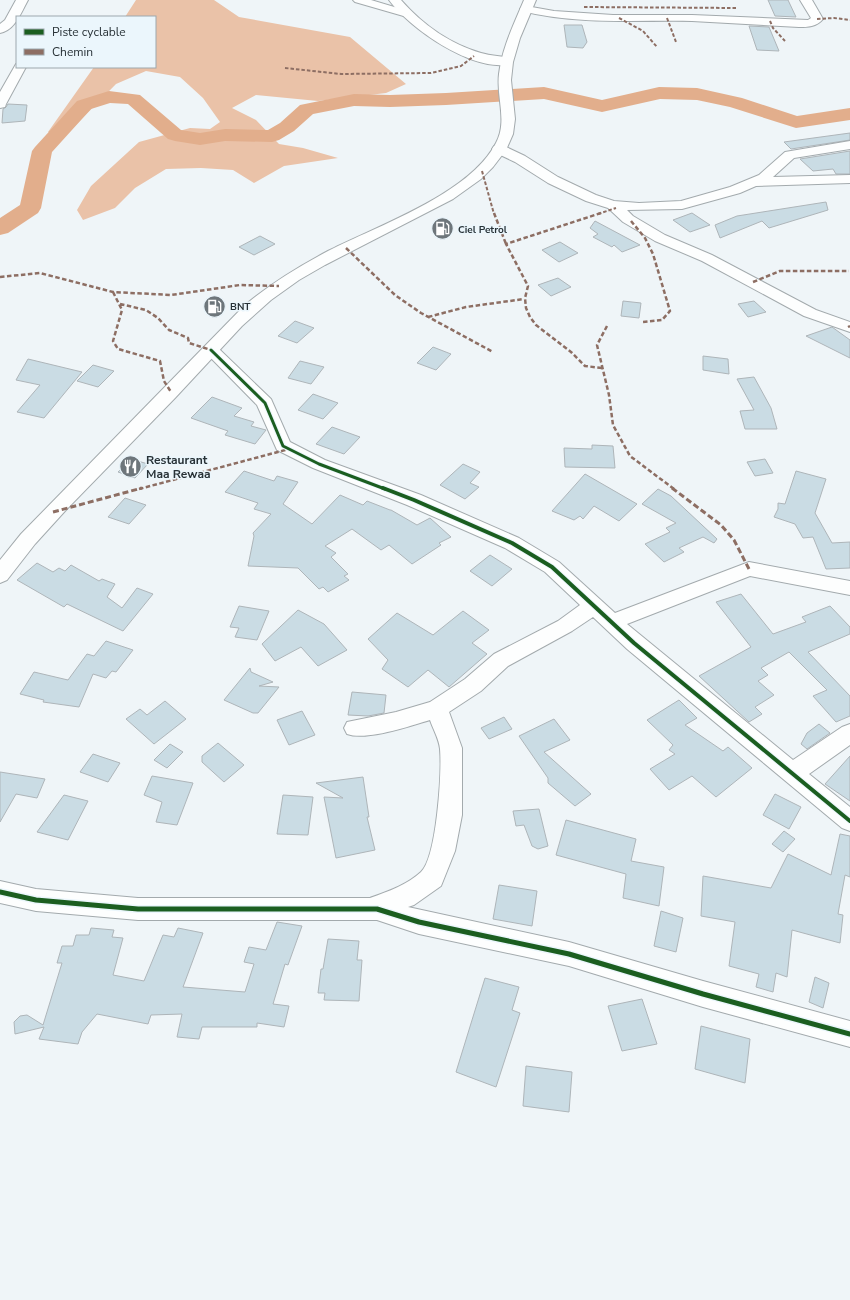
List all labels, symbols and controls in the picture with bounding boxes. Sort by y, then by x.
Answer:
legend [16,16,156,68]
text: Piste cyclable [52,24,126,40]
text: Chemin [52,44,93,60]
fuel station icon: Ciel Petrol [429,216,455,242]
place label: Ciel Petrol [458,223,508,237]
fuel station icon: BNT [201,293,227,319]
place label: BNT [230,300,251,314]
place label: Restaurant Maa Rewaa [146,452,211,482]
restaurant icon: Restaurant Maa Rewaa [117,454,143,480]

